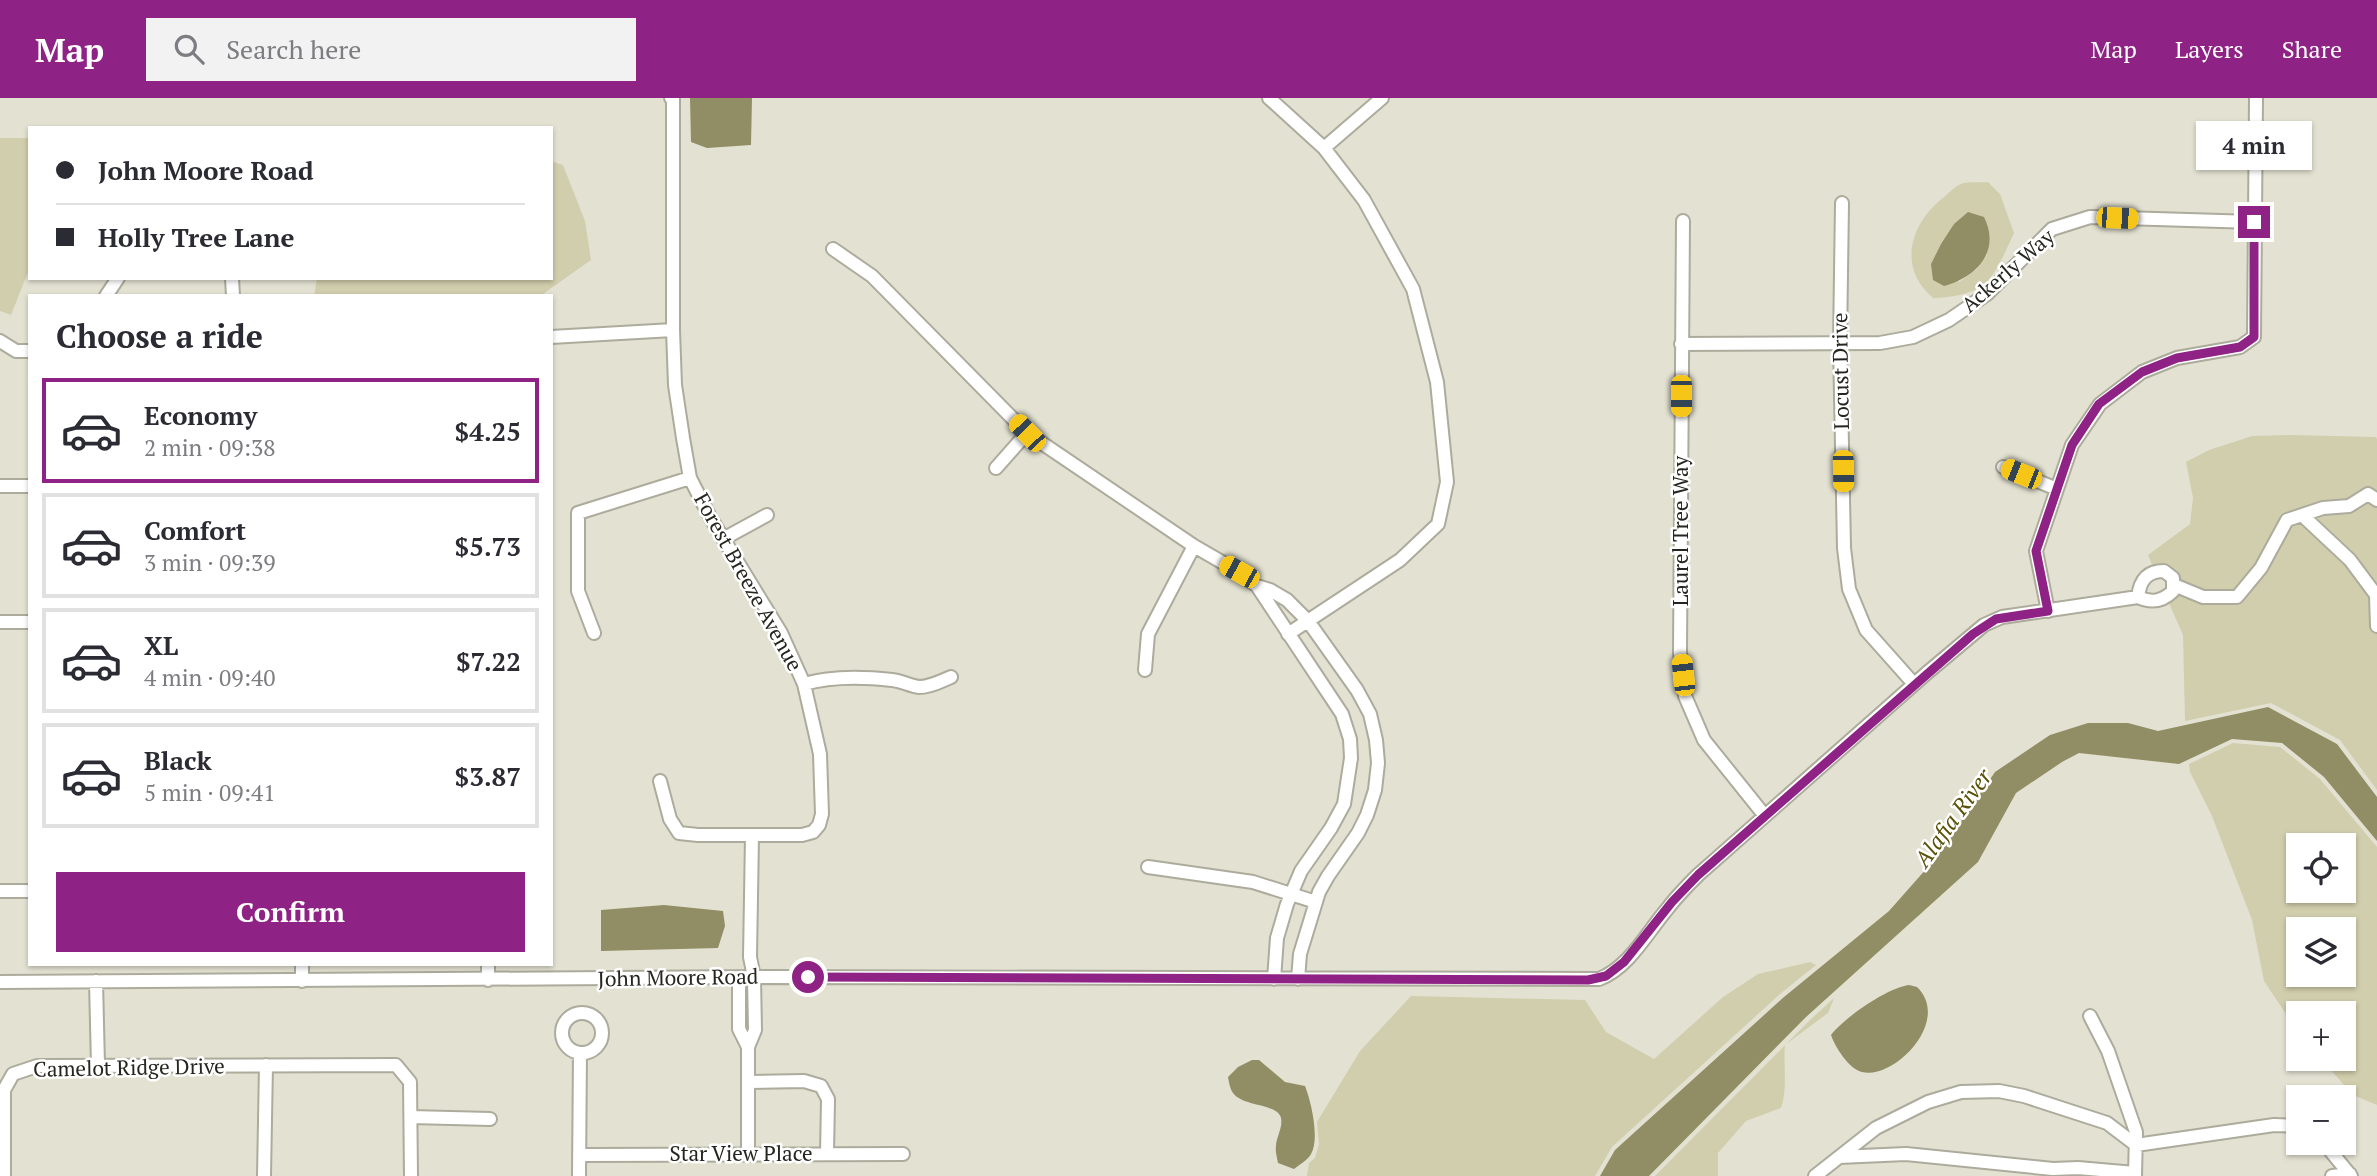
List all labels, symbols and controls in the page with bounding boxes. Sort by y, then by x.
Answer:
search box [146,18,636,81]
text: Map [35,28,104,71]
icon: search [170,30,208,68]
text: Search here [226,32,361,66]
text: Map [2090,33,2137,65]
text: Layers [2175,33,2244,65]
text: Share [2282,33,2342,65]
callout: 4 min [2196,121,2312,170]
text: 4 min [2223,130,2285,161]
text: John Moore Road [98,153,314,187]
route end [2238,206,2270,238]
car [2096,207,2139,229]
text: Holly Tree Lane [98,220,295,254]
street label: Ackerly Way [1955,222,2060,318]
street label: Locust Drive [1825,312,1855,430]
text: Choose a ride [56,315,263,357]
car [1671,375,1692,417]
text: Economy [144,398,257,432]
icon: car [60,399,123,462]
car [1005,411,1050,455]
text: $4.25 [455,414,521,448]
text: 2 min · 09:38 [144,432,276,463]
car [1833,450,1854,492]
street label: Laurel Tree Way [1666,455,1694,606]
car [1998,456,2045,492]
street label: Forest Breeze Avenue [688,487,809,676]
text: Comfort [144,513,246,547]
icon: car [60,514,123,577]
text: $5.73 [455,529,521,563]
text: 3 min · 09:39 [144,547,276,578]
car [1216,553,1263,591]
text: XL [144,628,178,662]
icon: car [60,629,123,692]
text: $7.22 [456,644,521,678]
car [1671,653,1696,697]
text: 4 min · 09:40 [144,662,276,693]
text: Black [144,743,212,777]
icon: car [60,744,123,807]
text: $3.87 [455,759,521,793]
water label: Alafia River [1905,761,1999,875]
text: 5 min · 09:41 [144,777,276,808]
map controls [2286,833,2356,1155]
button: locate [2286,833,2356,903]
button: Confirm [56,872,525,952]
button: layers [2286,917,2356,987]
route start [792,961,824,993]
street label: John Moore Road [597,962,759,992]
button: + [2286,1001,2356,1071]
street label: Camelot Ridge Drive [33,1051,225,1083]
button: − [2286,1085,2356,1155]
street label: Star View Place [669,1139,813,1167]

